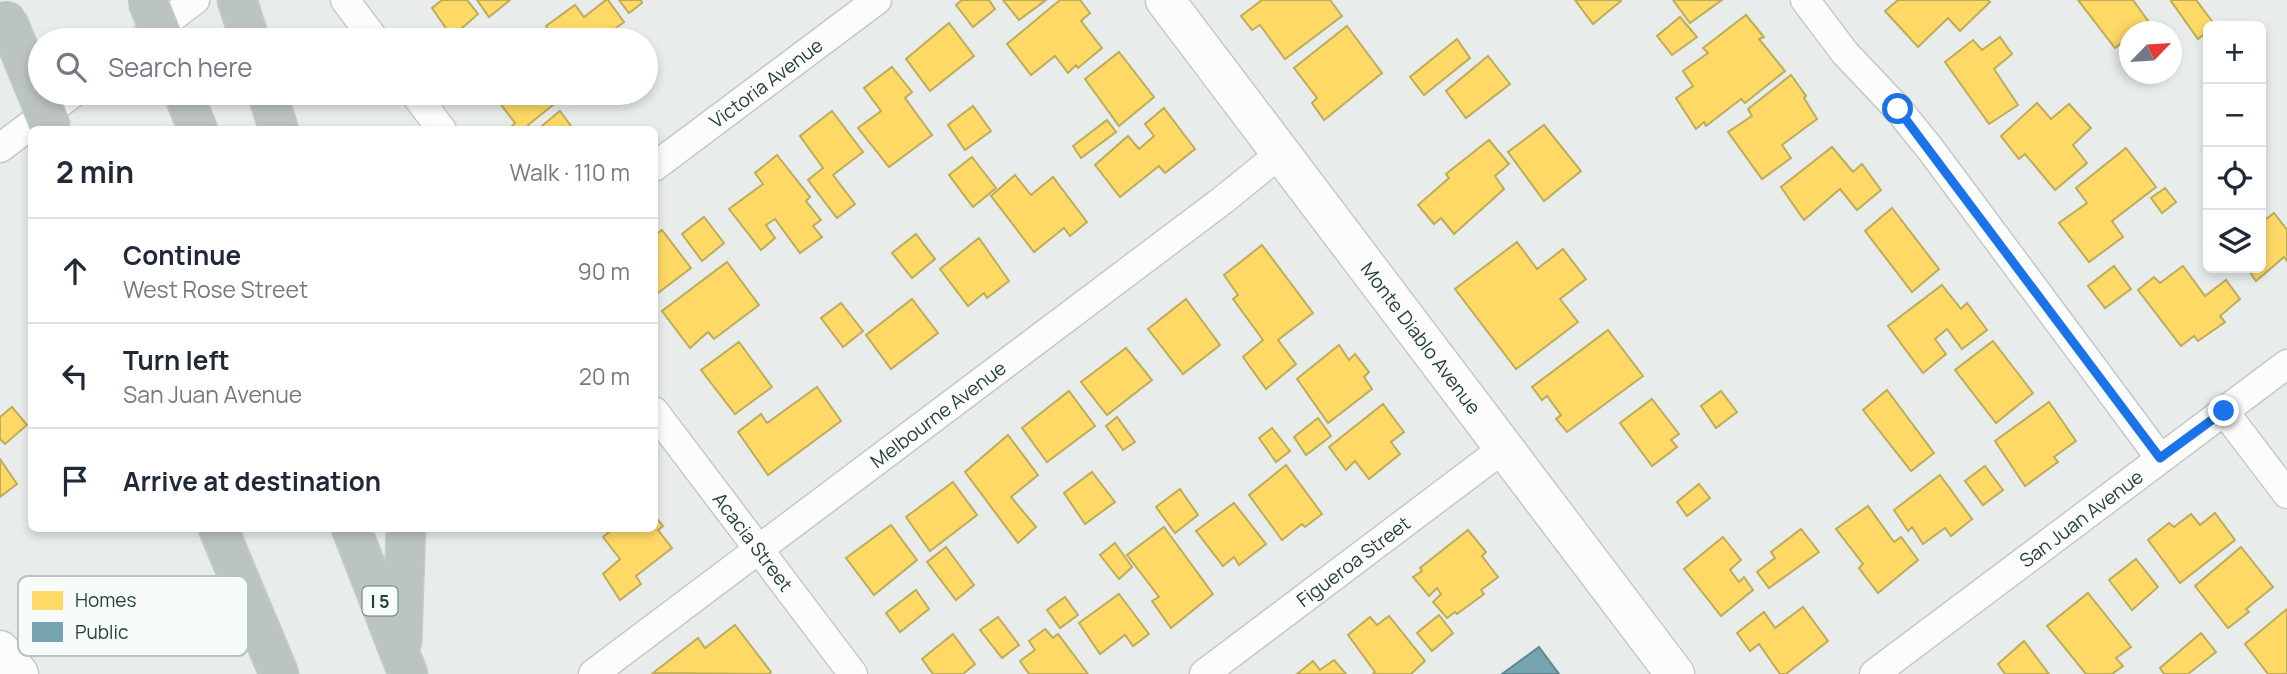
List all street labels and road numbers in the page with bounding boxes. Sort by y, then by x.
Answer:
street label: Victoria Avenue [704,32,828,134]
street label: Monte Diablo Avenue [1355,257,1487,419]
street label: Melbourne Avenue [865,355,1011,474]
street label: San Juan Avenue [2014,464,2148,573]
street label: Acacia Street [707,487,799,597]
street label: Figueroa Street [1291,510,1415,613]
road number: I 5 [362,586,398,616]

